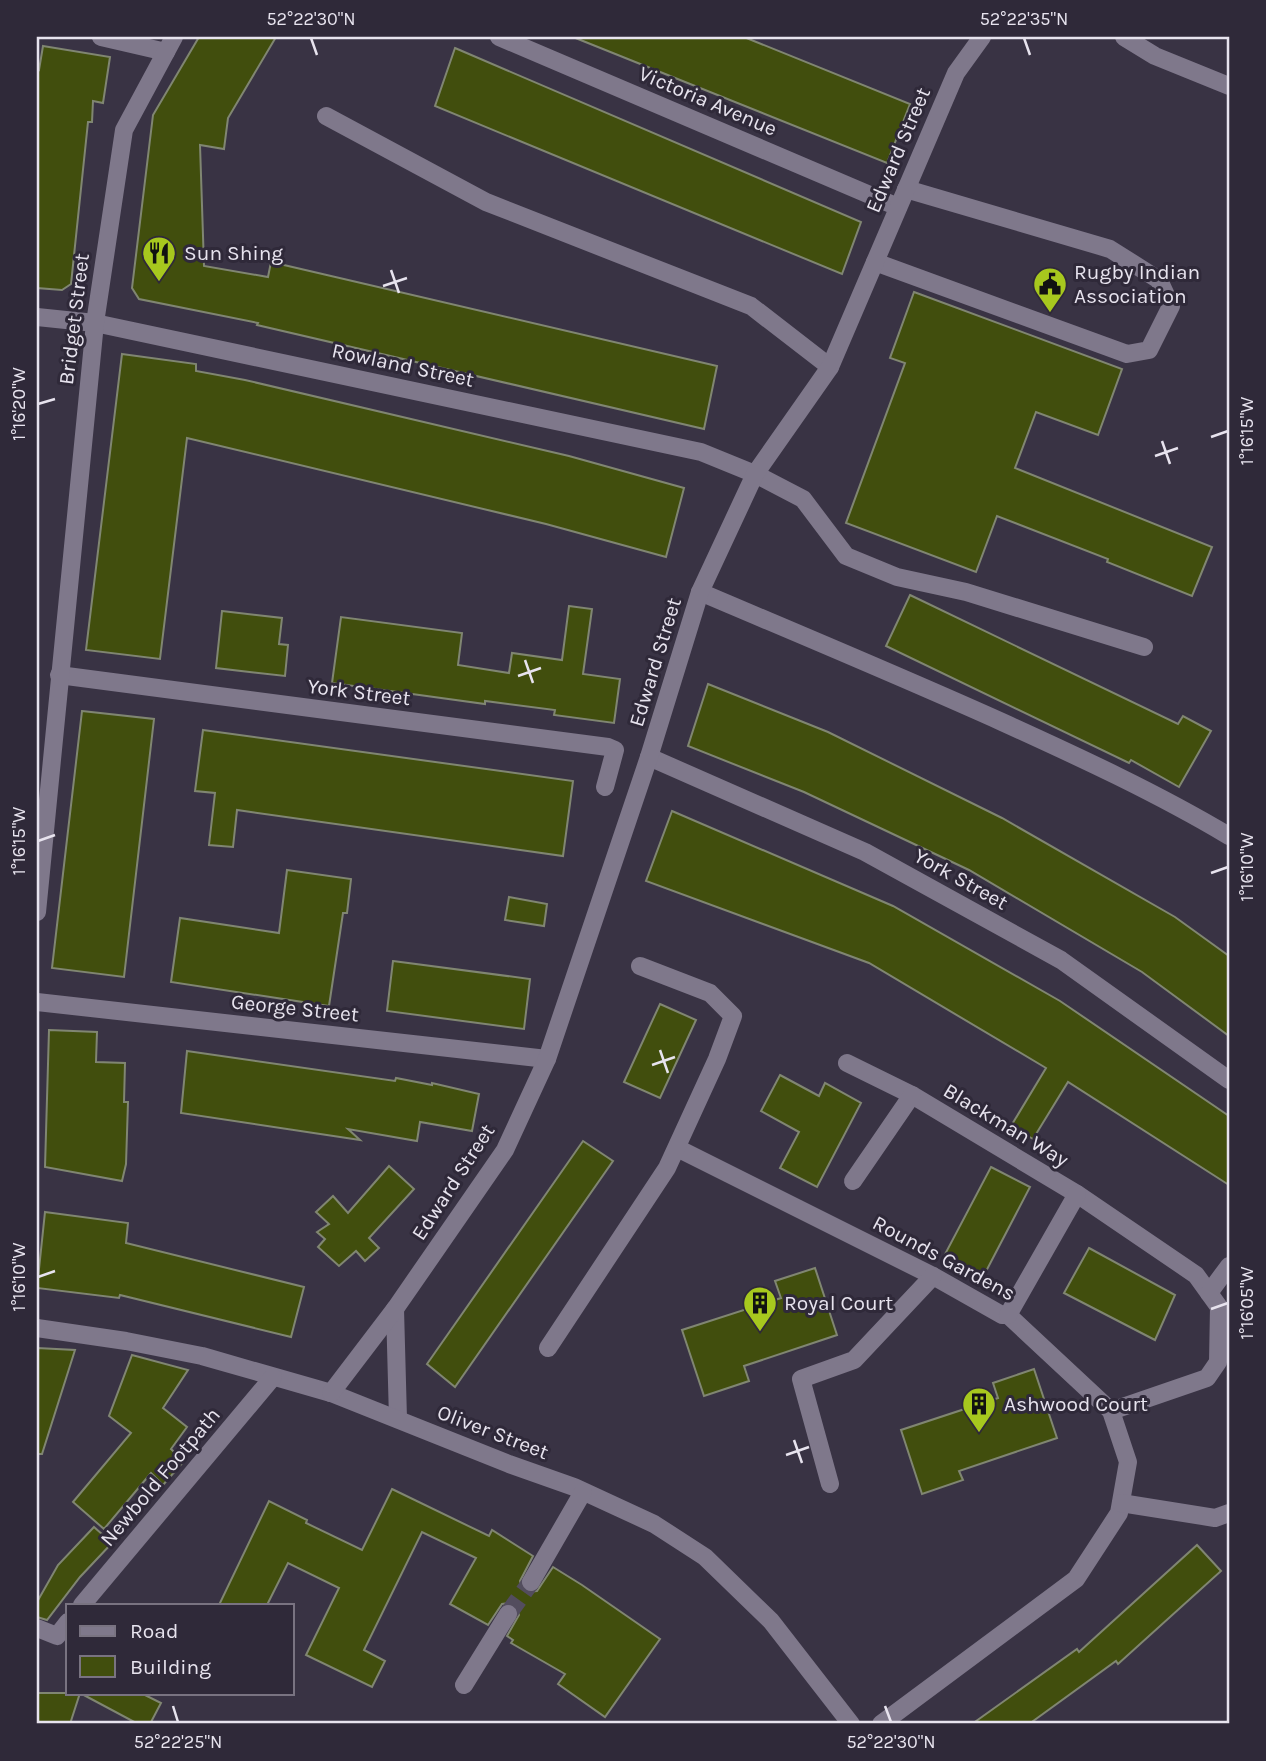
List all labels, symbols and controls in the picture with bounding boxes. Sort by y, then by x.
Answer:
text: 52°22'30"N [266,8,356,30]
text: 52°22'35"N [980,8,1068,30]
street label: Victoria Avenue [635,61,781,141]
street label: Edward Street [861,84,935,216]
restaurant icon: Sun Shing [140,234,178,283]
place label: Sun Shing [184,241,283,265]
street label: Bridget Street [54,252,94,386]
place label: Rugby Indian Association [1074,260,1200,308]
public building icon: Rugby Indian Association [1031,265,1069,314]
street label: Rowland Street [330,338,476,392]
text: 1°16'20"W [8,367,30,441]
text: 1°16'15"W [1236,397,1258,465]
street label: Edward Street [624,594,686,729]
street label: York Street [306,674,412,710]
text: 1°16'15"W [8,807,30,875]
text: 1°16'10"W [1236,833,1258,901]
street label: York Street [910,843,1012,915]
street label: George Street [230,989,360,1027]
street label: Blackman Way [939,1078,1073,1172]
street label: Edward Street [407,1119,500,1245]
street label: Rounds Gardens [869,1210,1019,1306]
text: 1°16'10"W [8,1243,30,1311]
text: 1°16'05"W [1236,1266,1258,1340]
building icon: Royal Court [741,1284,779,1333]
place label: Royal Court [784,1291,893,1315]
building icon: Ashwood Court [960,1385,998,1434]
place label: Ashwood Court [1004,1392,1148,1416]
street label: Oliver Street [434,1400,552,1464]
street label: Newbold Footpath [95,1403,225,1551]
legend [66,1604,294,1694]
text: Road [130,1619,178,1643]
text: Building [130,1655,211,1679]
text: 52°22'25"N [134,1731,222,1753]
text: 52°22'30"N [846,1731,936,1753]

